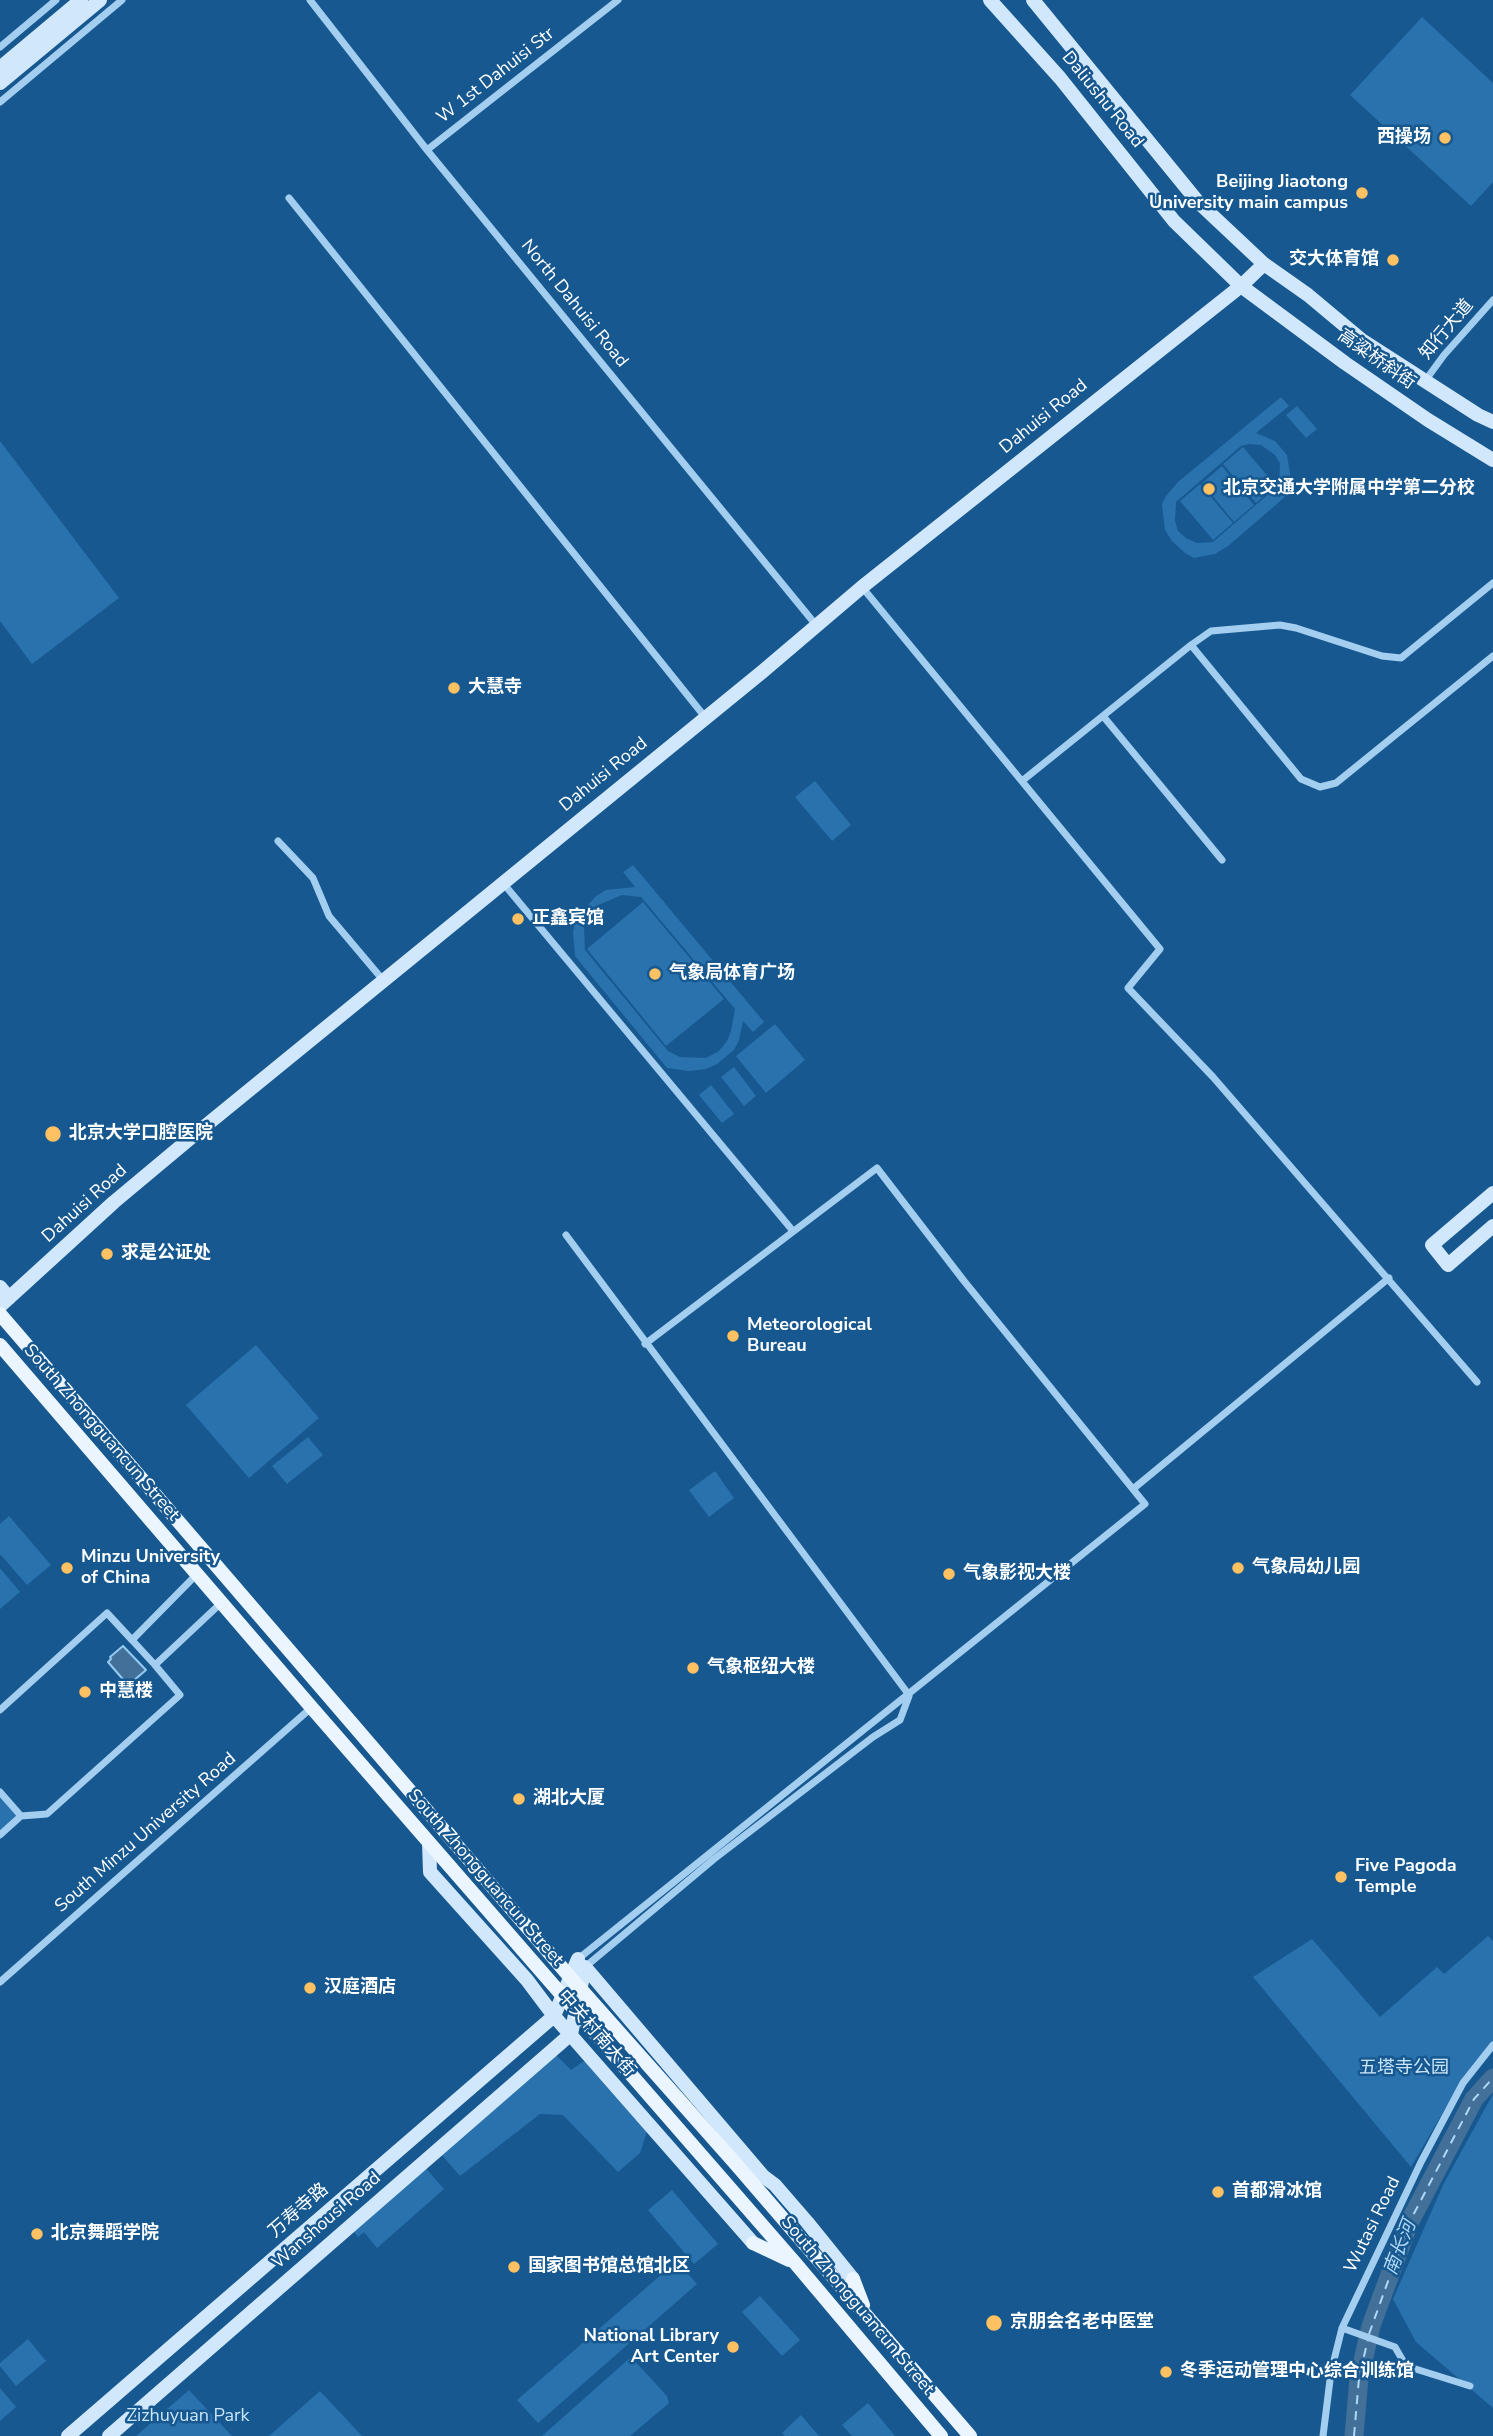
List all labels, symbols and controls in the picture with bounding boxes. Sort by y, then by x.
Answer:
street label: W 1st Dahuisi Str [433,23,559,129]
street label: Daliushu Road [1056,47,1148,153]
place label: 西操场 [1377,127,1431,149]
marker: 西操场 [1437,130,1453,146]
place label: Beijing Jiaotong University main campus [1149,172,1348,214]
marker: Beijing Jiaotong University main campus [1354,185,1370,201]
street label: North Dahuisi Road [516,236,632,372]
place label: 交大体育馆 [1289,249,1379,271]
marker: 交大体育馆 [1385,252,1401,268]
street label: 知行大道 [1416,295,1478,365]
street label: 高粱桥斜街 [1333,325,1419,395]
street label: Dahuisi Road [996,375,1092,459]
place label: 北京交通大学附属中学第二分校 [1223,478,1475,500]
marker: 北京交通大学附属中学第二分校 [1201,481,1217,497]
place label: 大慧寺 [468,677,522,699]
marker: 大慧寺 [446,680,462,696]
street label: Dahuisi Road [556,733,652,817]
place label: 正鑫宾馆 [532,908,604,930]
marker: 正鑫宾馆 [510,911,526,927]
place label: 气象局体育广场 [669,963,795,985]
marker: 气象局体育广场 [647,966,663,982]
place label: 北京大学口腔医院 [69,1123,213,1145]
marker: 北京大学口腔医院 [43,1124,63,1144]
street label: Dahuisi Road [38,1160,132,1248]
place label: 求是公证处 [121,1243,211,1265]
marker: 求是公证处 [99,1246,115,1262]
place label: Meteorological Bureau [747,1315,872,1358]
marker: Meteorological Bureau [725,1328,741,1344]
street label: South Zhongguancun Street [18,1340,184,1526]
place label: Minzu University of China [81,1547,220,1590]
place label: 气象局幼儿园 [1252,1557,1360,1579]
marker: Minzu University of China [59,1560,75,1576]
marker: 气象局幼儿园 [1230,1560,1246,1576]
place label: 气象影视大楼 [963,1563,1071,1585]
marker: 气象影视大楼 [941,1566,957,1582]
place label: 气象枢纽大楼 [707,1657,815,1679]
marker: 气象枢纽大楼 [685,1660,701,1676]
place label: 中慧楼 [99,1681,153,1703]
marker: 中慧楼 [77,1684,93,1700]
street label: South Minzu University Road [51,1748,241,1918]
street label: South Zhongguancun Street [402,1785,568,1971]
place label: 湖北大厦 [533,1788,605,1810]
marker: 湖北大厦 [511,1791,527,1807]
place label: Five Pagoda Temple [1355,1856,1457,1898]
marker: Five Pagoda Temple [1333,1869,1349,1885]
place label: 汉庭酒店 [324,1977,396,1999]
marker: 汉庭酒店 [302,1980,318,1996]
street label: 中关村南大街 [552,1986,640,2082]
park label: 五塔寺公园 [1359,2058,1449,2080]
street label: Wanshousi Road [268,2168,386,2274]
street label: Wutasi Road [1340,2173,1406,2277]
street label: 万寿寺路 [265,2179,333,2243]
place label: 首都滑冰馆 [1232,2181,1322,2203]
marker: 首都滑冰馆 [1210,2184,1226,2200]
street label: South Zhongguancun Street [776,2212,938,2400]
water label: 南长河 [1380,2217,1422,2279]
place label: 北京舞蹈学院 [51,2223,159,2245]
marker: 北京舞蹈学院 [29,2226,45,2242]
place label: 国家图书馆总馆北区 [528,2256,690,2278]
marker: 国家图书馆总馆北区 [506,2259,522,2275]
place label: 京朋会名老中医堂 [1010,2312,1154,2334]
marker: 京朋会名老中医堂 [984,2313,1004,2333]
place label: National Library Art Center [583,2326,719,2368]
marker: National Library Art Center [725,2339,741,2355]
place label: 冬季运动管理中心综合训练馆 [1180,2361,1414,2383]
marker: 冬季运动管理中心综合训练馆 [1158,2364,1174,2380]
park label: Zizhuyuan Park [126,2406,250,2428]

